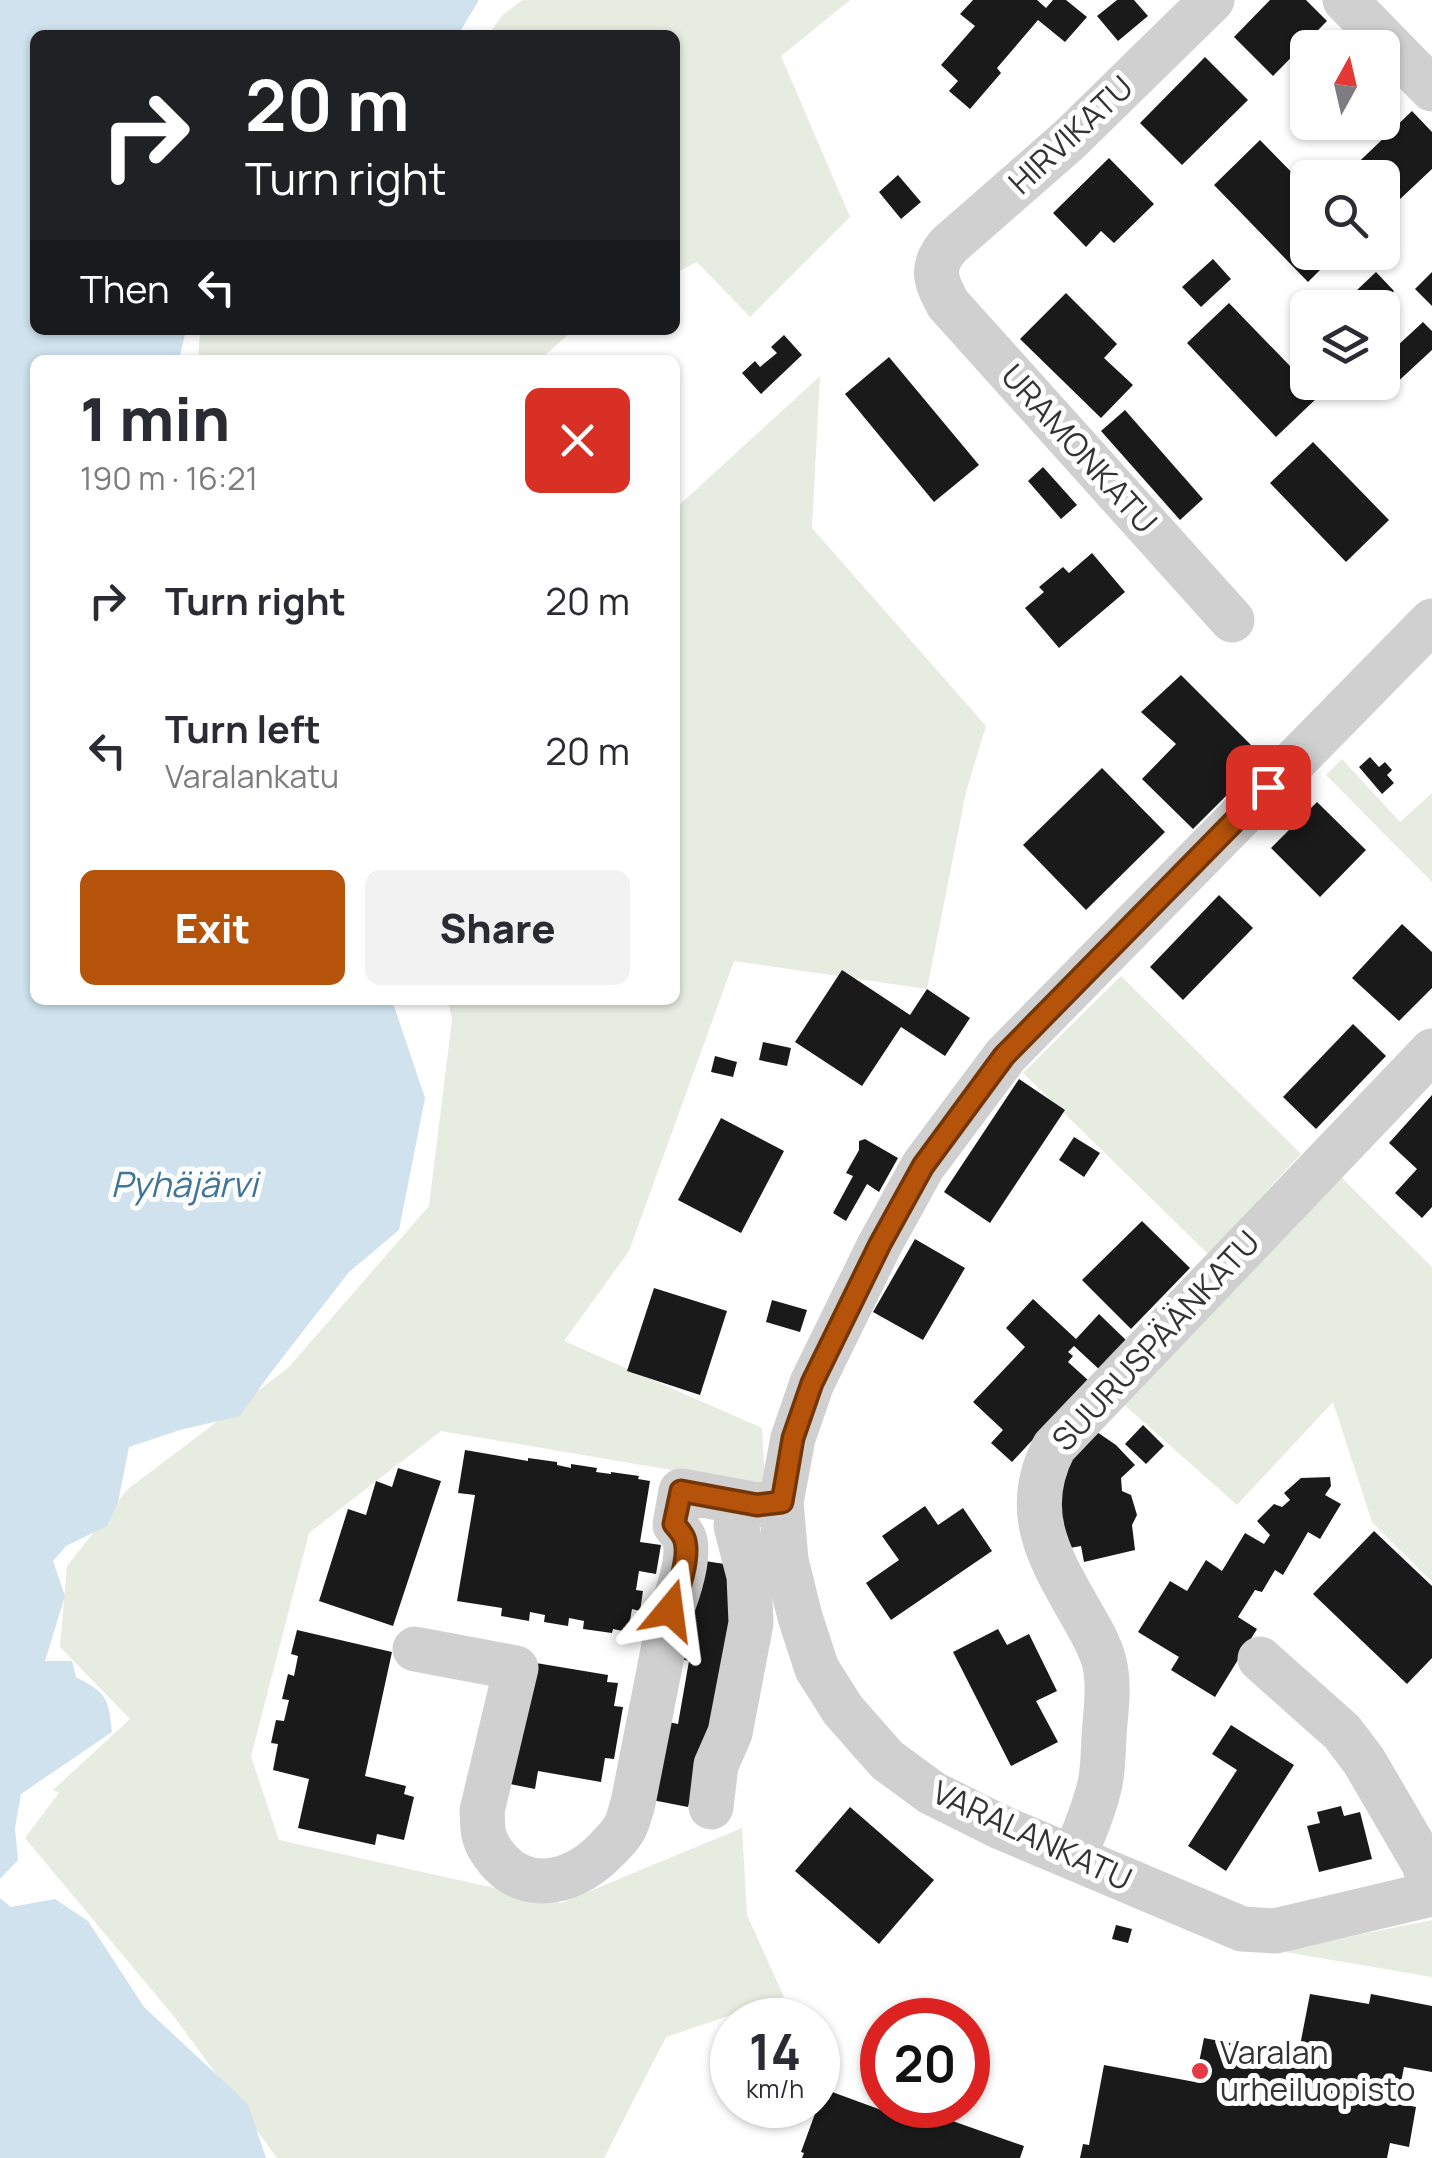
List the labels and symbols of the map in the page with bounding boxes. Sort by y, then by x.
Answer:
north arrow [1290,30,1400,140]
street label: HIRVIKATU [999,65,1142,203]
street label: URAMONKATU [992,354,1168,542]
pin [1226,745,1311,830]
water label: Pyhäjärvi [111,1160,261,1208]
street label: SUURUSPÄÄNKATU [1042,1221,1269,1460]
position arrow [618,1558,722,1662]
street label: VARALANKATU [926,1770,1139,1901]
speed limit sign: 20 [860,1998,990,2128]
place label: Varalan urheiluopisto [1220,2030,1415,2111]
marker: Varalan urheiluopisto [1189,2060,1211,2082]

